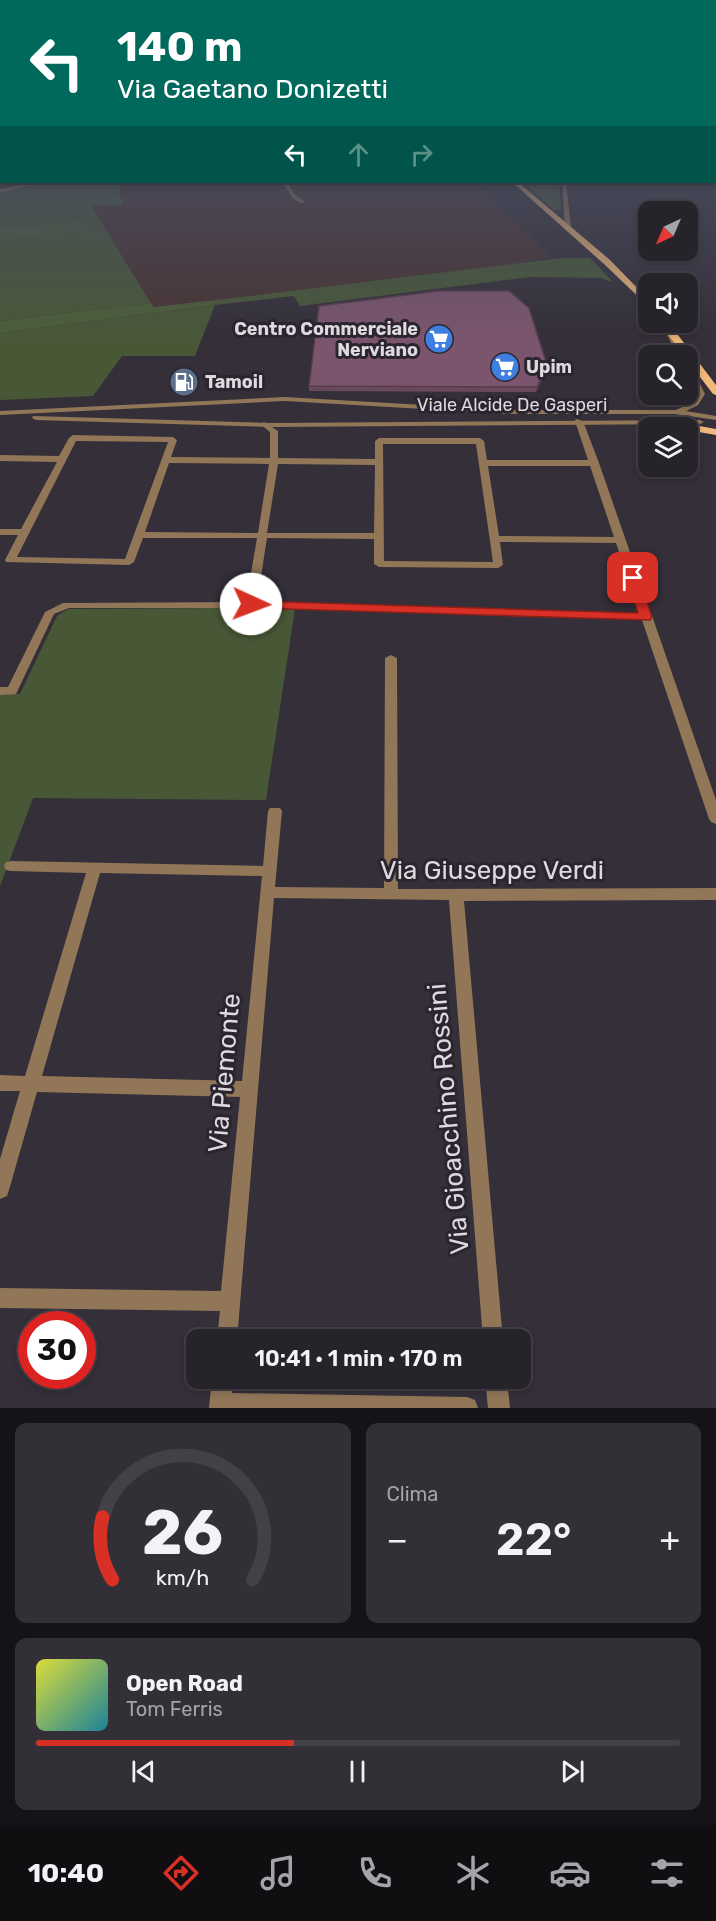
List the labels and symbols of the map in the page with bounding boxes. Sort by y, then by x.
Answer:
north arrow [638,201,698,261]
place label: Centro Commerciale Nerviano [234,318,418,361]
supermarket icon: Centro Commerciale Nerviano [423,323,455,355]
supermarket icon: Upim [489,351,521,383]
place label: Upim [526,356,572,378]
fuel station icon: Tamoil [168,366,200,398]
place label: Tamoil [205,371,263,393]
street label: Viale Alcide De Gasperi [417,394,607,416]
pin [607,552,658,603]
position arrow [219,572,283,636]
street label: Via Giuseppe Verdi [380,855,604,886]
street label: Via Gioacchino Rossini [421,982,476,1256]
street label: Via Piemonte [202,992,247,1154]
speed limit sign: 30 [18,1311,96,1389]

